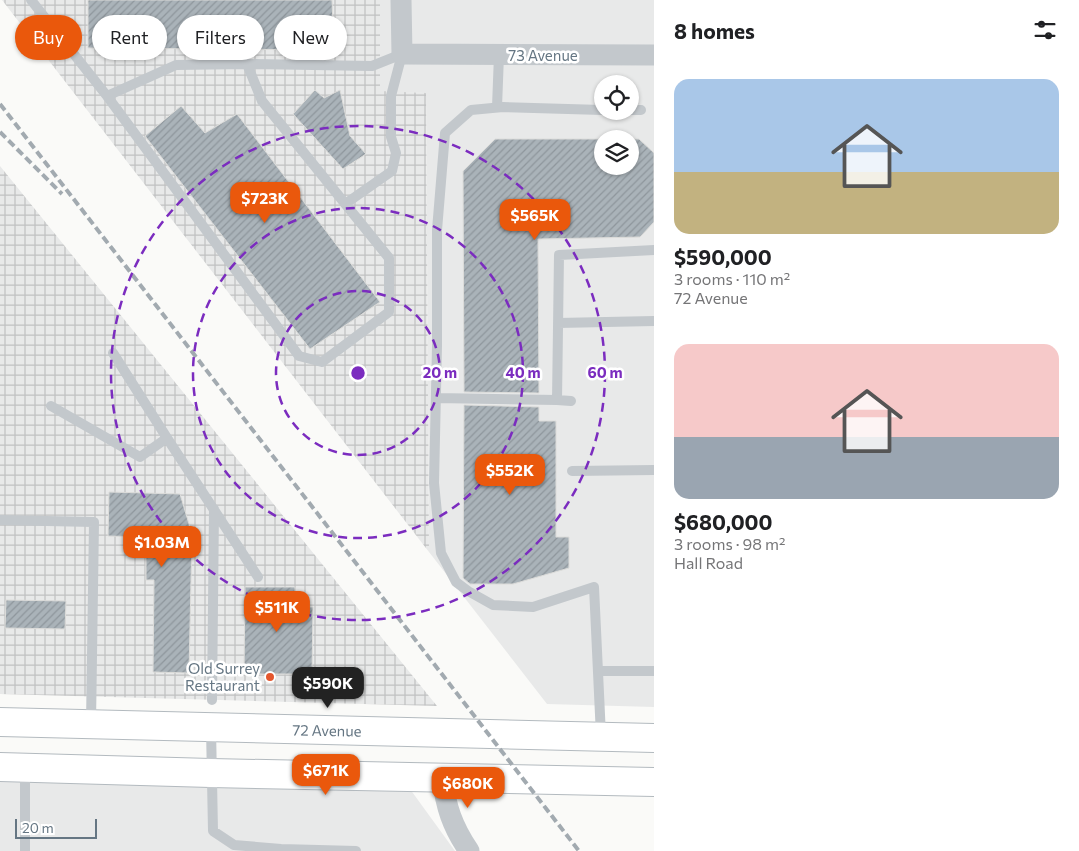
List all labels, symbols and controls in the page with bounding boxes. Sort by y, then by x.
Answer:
chip: Buy [15,15,82,60]
chip: Rent [92,15,167,60]
chip: Filters [177,15,264,60]
chip: New [274,15,347,60]
icon: filters [1031,16,1059,44]
text: 8 homes [674,18,755,43]
street label: 73 Avenue [508,46,578,64]
map controls [594,75,639,175]
button: locate [594,75,639,120]
icon: home [822,111,912,201]
button: layers [594,130,639,175]
pin: $723K [230,182,300,224]
text: $723K [241,188,289,207]
pin: $565K [500,198,570,241]
text: $565K [511,205,559,224]
text: $590,000 [674,244,772,269]
text: 3 rooms · 110 m² [674,269,790,288]
text: 72 Avenue [674,288,748,307]
text: 20 m [423,363,457,381]
text: 40 m [505,363,541,381]
text: 60 m [587,363,623,381]
centre of rings [349,364,367,382]
icon: home [822,376,912,466]
pin: $552K [475,454,545,496]
text: $552K [486,460,534,479]
text: $680,000 [674,509,773,534]
pin: $1.03M [121,526,203,568]
text: $1.03M [134,532,190,551]
text: 3 rooms · 98 m² [674,534,785,553]
text: Hall Road [674,553,743,572]
pin: $511K [242,590,312,633]
text: $511K [255,597,299,616]
place label: Old Surrey Restaurant [185,659,260,694]
pin: $590K [293,666,363,709]
marker: Old Surrey Restaurant [264,671,276,683]
text: $590K [303,673,353,692]
street label: 72 Avenue [292,720,362,740]
pin: $671K [291,754,361,796]
text: $671K [303,760,349,779]
pin: $680K [433,766,503,809]
text: $680K [443,773,493,792]
scale bar [15,816,98,839]
text: 20 m [22,819,54,836]

